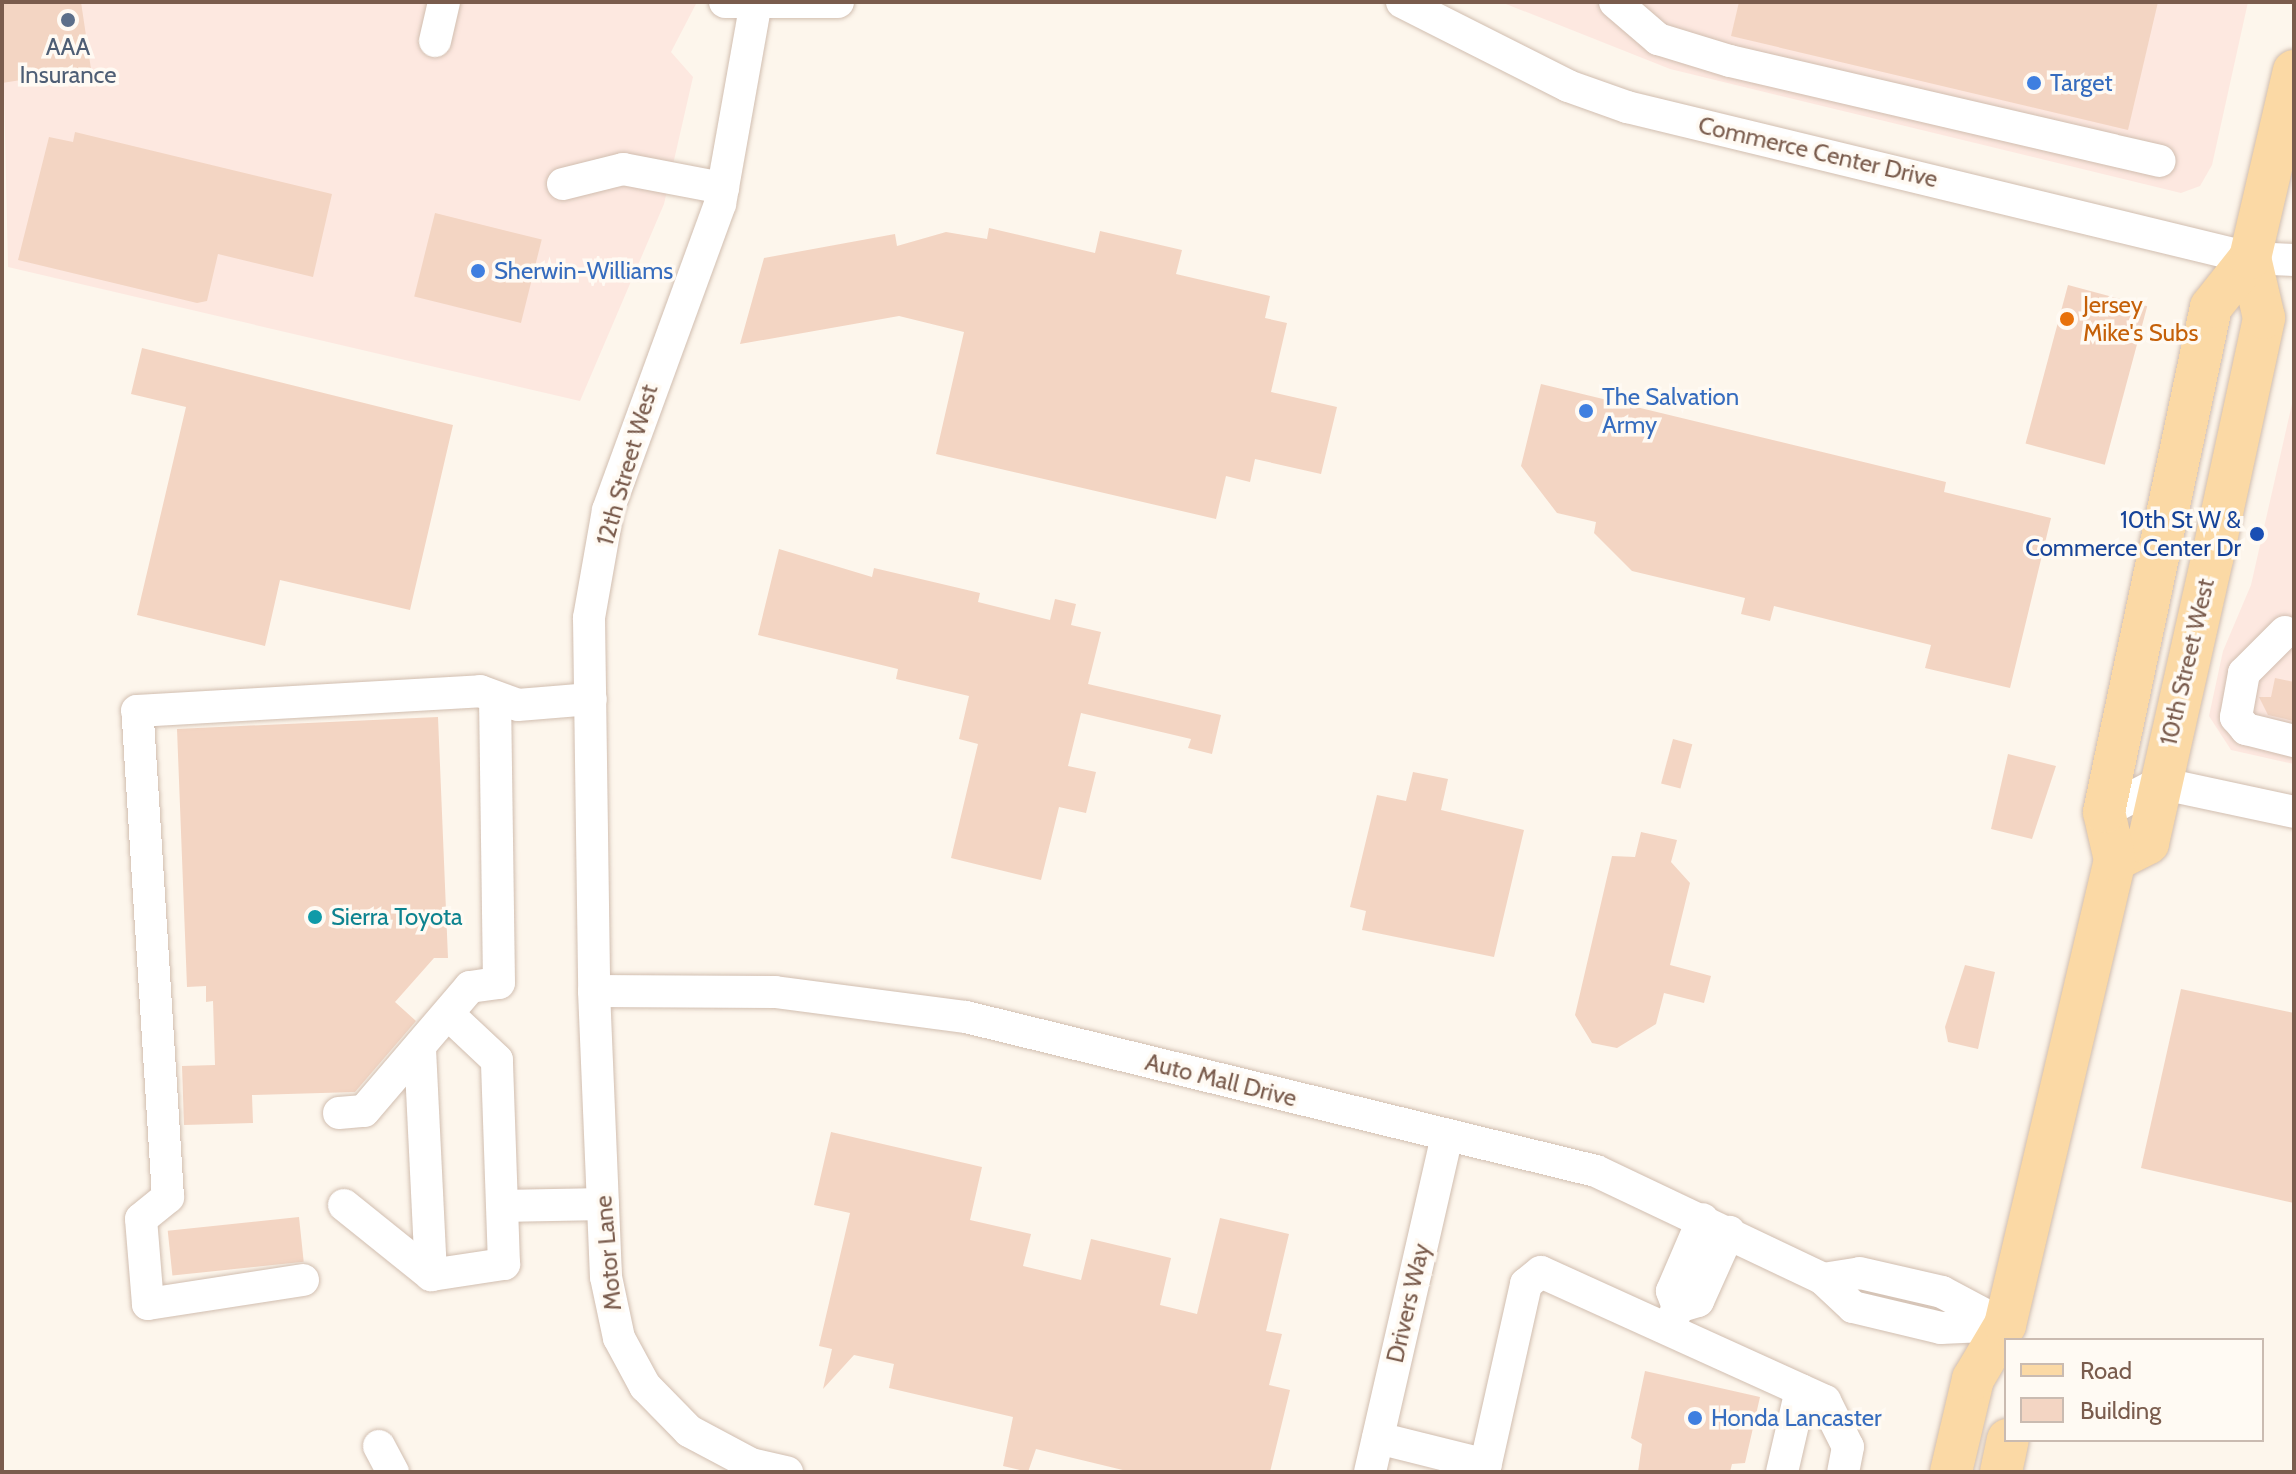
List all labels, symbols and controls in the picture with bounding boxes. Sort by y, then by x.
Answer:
marker: AAA Insurance [59,11,77,29]
place label: AAA Insurance [19,33,117,89]
place label: Target [2050,69,2113,97]
marker: Target [2025,74,2043,92]
street label: Commerce Center Drive [1696,110,1940,194]
place label: Sherwin-Williams [494,257,673,285]
marker: Sherwin-Williams [469,262,487,280]
place label: Jersey Mike's Subs [2083,291,2198,347]
marker: Jersey Mike's Subs [2058,310,2076,328]
street label: 12th Street West [590,381,664,549]
place label: The Salvation Army [1602,383,1739,439]
marker: The Salvation Army [1577,402,1595,420]
place label: 10th St W & Commerce Center Dr [2025,506,2241,562]
marker: 10th St W & Commerce Center Dr [2248,525,2266,543]
street label: 10th Street West [2154,576,2220,748]
place label: Sierra Toyota [331,903,463,931]
marker: Sierra Toyota [306,908,324,926]
street label: Auto Mall Drive [1142,1047,1300,1113]
street label: Motor Lane [589,1194,627,1312]
street label: Drivers Way [1380,1240,1436,1366]
legend [2004,1338,2264,1442]
text: Road [2080,1356,2132,1385]
text: Building [2080,1396,2161,1425]
place label: Honda Lancaster [1711,1404,1882,1432]
marker: Honda Lancaster [1686,1409,1704,1427]

